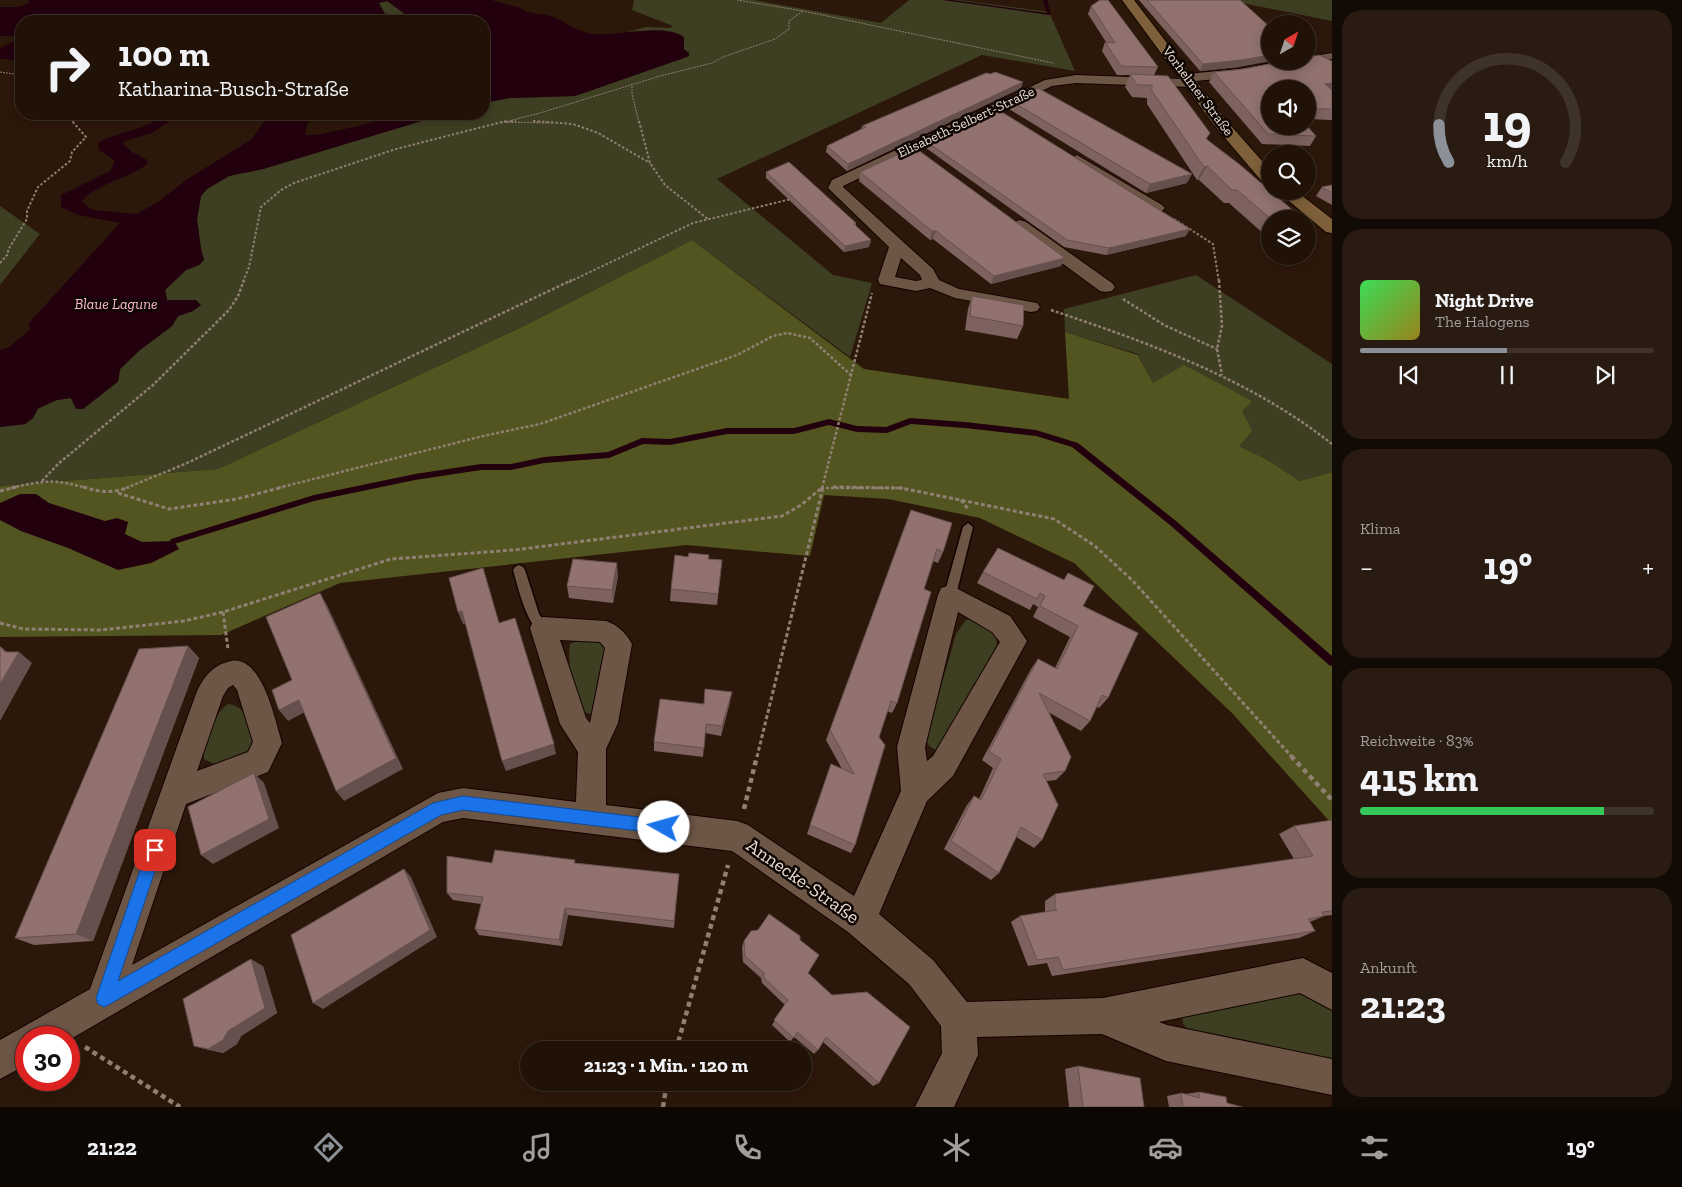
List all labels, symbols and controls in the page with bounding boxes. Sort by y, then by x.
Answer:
north arrow [1261,15,1316,70]
map controls [1261,15,1316,265]
text: 100 m [118,33,210,75]
icon: right [35,35,100,100]
street label: Vorhelmer Straße [1158,42,1237,139]
text: Katharina-Busch-Straße [118,75,349,102]
button: sound [1261,80,1316,135]
street label: Elisabeth-Selbert-Straße [895,83,1038,161]
text: 19 [1483,92,1531,154]
button: search [1261,145,1316,200]
text: km/h [1487,150,1527,172]
button: layers [1261,210,1316,265]
text: Night Drive [1435,289,1534,312]
water label: Blaue Lagune [74,295,158,313]
text: The Halogens [1435,312,1530,331]
icon: previous [1395,361,1423,389]
icon: pause [1493,361,1521,389]
icon: next [1591,361,1619,389]
text: Klima [1360,519,1401,538]
text: 19° [1483,543,1532,589]
text: − [1360,551,1373,584]
text: + [1642,551,1654,584]
text: Reichweite · 83% [1360,731,1473,750]
text: 415 km [1360,755,1478,801]
position arrow [637,800,689,852]
pin [134,829,176,871]
street label: Annecke-Straße [742,834,864,928]
icon: arrive [141,836,169,864]
text: Ankunft [1360,958,1417,977]
text: 21:23 [1360,982,1446,1028]
speed limit sign: 30 [15,1026,80,1091]
text: 21:23 · 1 Min. · 120 m [584,1054,748,1077]
icon: directions [311,1130,346,1165]
icon: music [520,1130,555,1165]
icon: phone [730,1130,765,1165]
icon: climate [939,1130,974,1165]
icon: car [1148,1130,1183,1165]
icon: filters [1357,1130,1392,1165]
text: 21:22 [87,1134,137,1161]
text: 19° [1566,1134,1595,1161]

